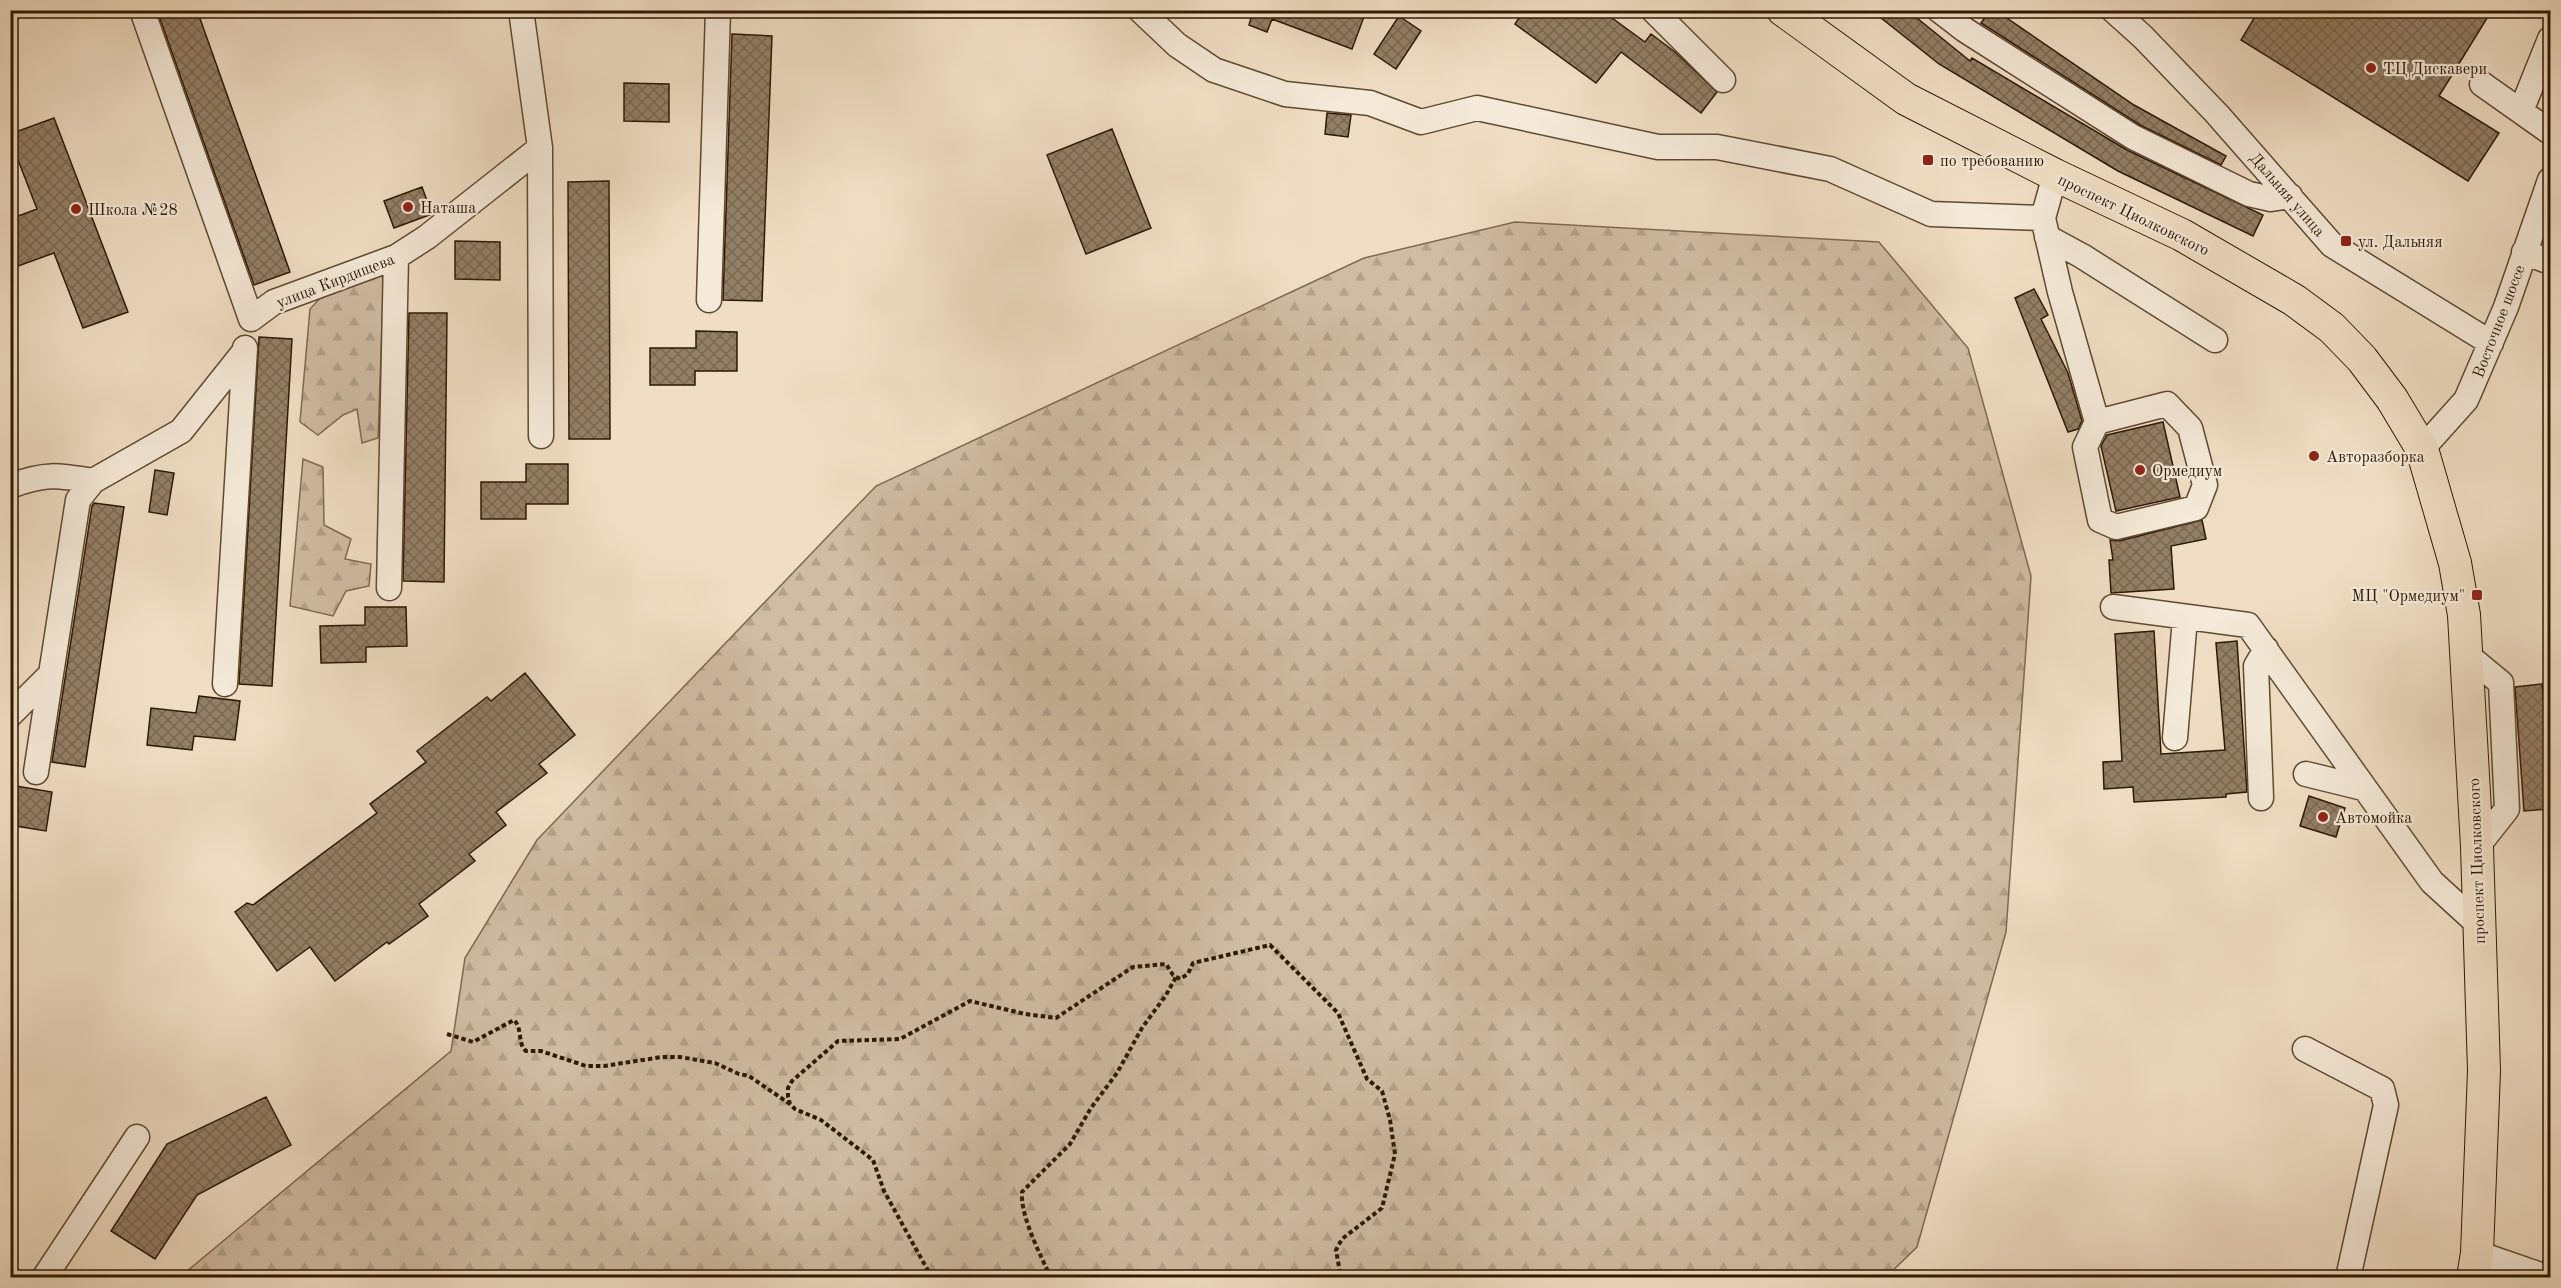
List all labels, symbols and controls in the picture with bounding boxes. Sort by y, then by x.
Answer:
marker: ТЦ Дискавери [2364,61,2378,75]
place label: ТЦ Дискавери [2383,62,2487,78]
street label: Дальняя улица [2246,150,2327,240]
marker: по требованию [1921,153,1935,167]
place label: по требованию [1940,154,2044,170]
street label: проспект Циолковского [2055,172,2211,259]
marker: Наташа [401,200,415,214]
place label: Наташа [420,201,476,217]
marker: Школа №28 [69,202,83,216]
place label: Школа №28 [88,203,178,219]
marker: ул. Дальняя [2339,234,2353,248]
place label: ул. Дальняя [2358,235,2442,251]
street label: улица Кирдищева [274,252,397,312]
street label: Восточное шоссе [2471,263,2529,380]
marker: Авторазборка [2307,449,2321,463]
place label: Авторазборка [2326,450,2425,466]
marker: Ормедиум [2133,463,2147,477]
place label: Ормедиум [2152,464,2222,480]
marker: МЦ "Ормедиум" [2470,588,2484,602]
place label: МЦ "Ормедиум" [2351,589,2465,605]
street label: проспект Циолковского [2467,778,2489,944]
marker: Автомойка [2316,810,2330,824]
place label: Автомойка [2335,811,2412,827]

